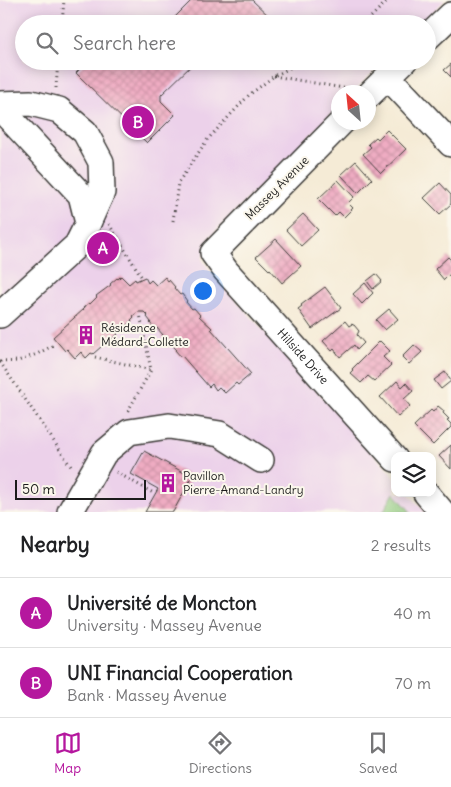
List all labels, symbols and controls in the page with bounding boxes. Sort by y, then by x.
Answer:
search box [15,15,436,70]
icon: search [33,29,61,57]
text: Search here [73,31,176,55]
north arrow [331,85,376,130]
pin: B [122,103,154,141]
street label: Massey Avenue [242,153,312,223]
pin: A [87,229,119,267]
your location [190,278,216,304]
place label: Résidence Médard-Collette [101,320,189,349]
building icon: Résidence Médard-Collette [75,324,97,346]
street label: Hillside Drive [274,325,332,387]
map controls [391,452,436,497]
button: layers [391,452,436,497]
place label: Pavillon Pierre-Amand-Landry [183,468,303,497]
building icon: Pavillon Pierre-Amand-Landry [157,472,179,494]
scale bar [15,477,146,500]
text: 50 m [22,480,55,498]
text: Nearby [20,531,90,558]
text: 2 results [371,535,431,555]
text: Université de Moncton [67,591,257,615]
text: A [31,603,41,623]
text: 40 m [393,603,431,623]
text: University · Massey Avenue [67,615,262,635]
text: UNI Financial Cooperation [67,661,293,685]
text: B [31,673,41,693]
text: 70 m [395,673,431,693]
text: Bank · Massey Avenue [67,685,227,705]
tab: Map [54,729,82,777]
tab: Directions [189,729,252,777]
tab: Saved [359,729,397,777]

